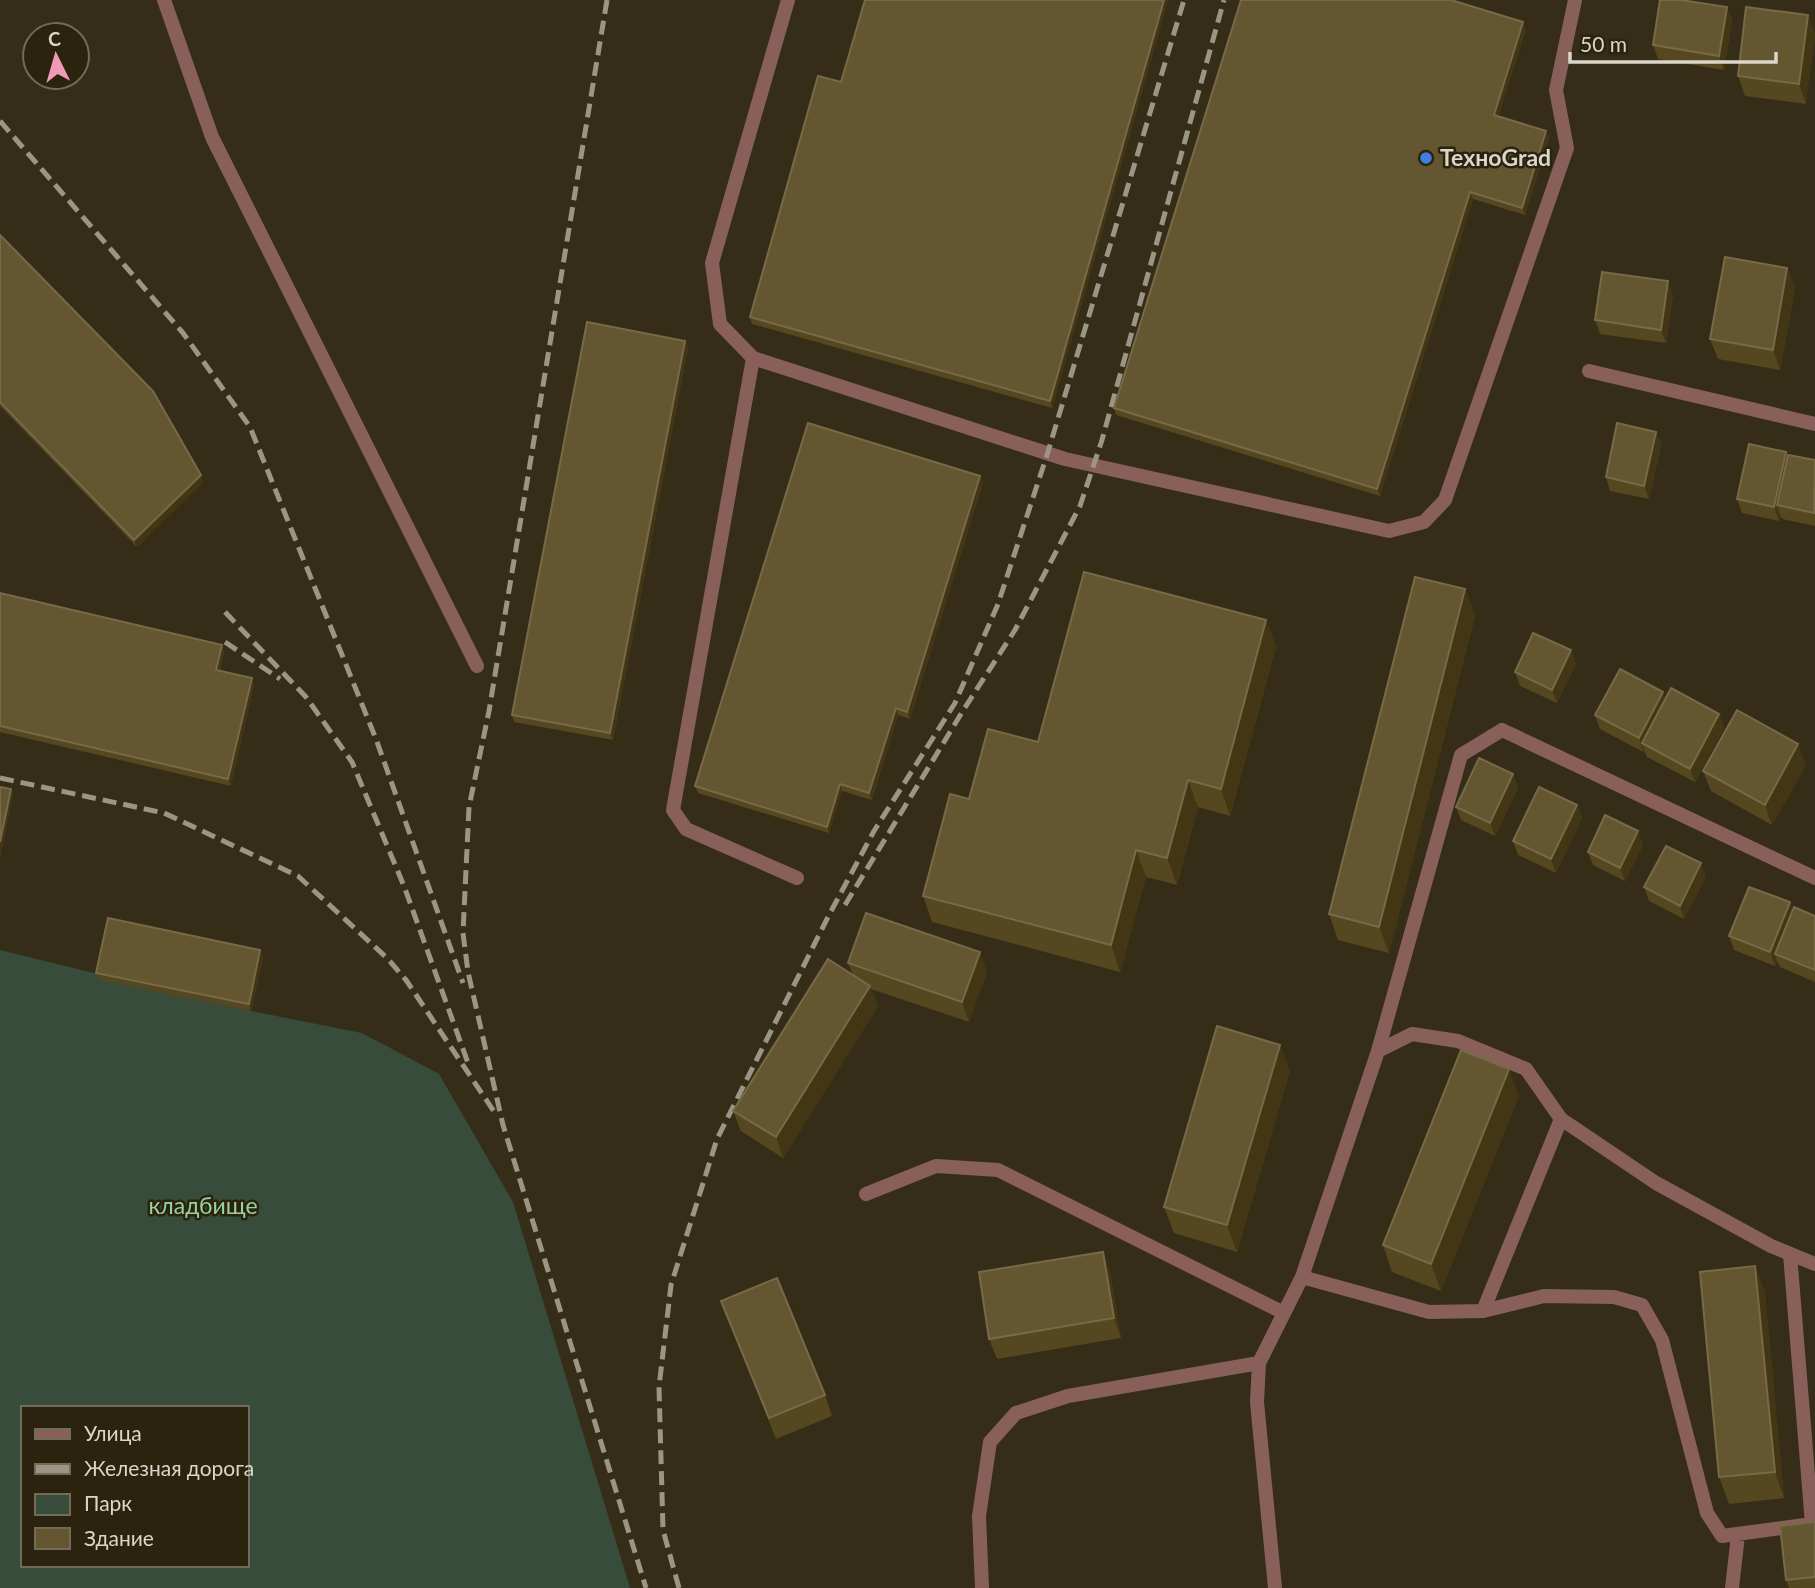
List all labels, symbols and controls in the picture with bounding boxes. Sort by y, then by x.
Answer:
north arrow [21,21,91,91]
scale bar [1570,21,1776,65]
text: С [47,27,62,51]
text: 50 m [1580,31,1627,56]
place label: ТехноGrad [1440,143,1551,171]
marker: ТехноGrad [1418,150,1434,166]
park label: кладбище [148,1191,258,1219]
legend [21,1406,248,1567]
text: Улица [84,1420,142,1445]
text: Железная дорога [84,1455,254,1480]
text: Парк [84,1490,132,1515]
text: Здание [84,1525,154,1550]

